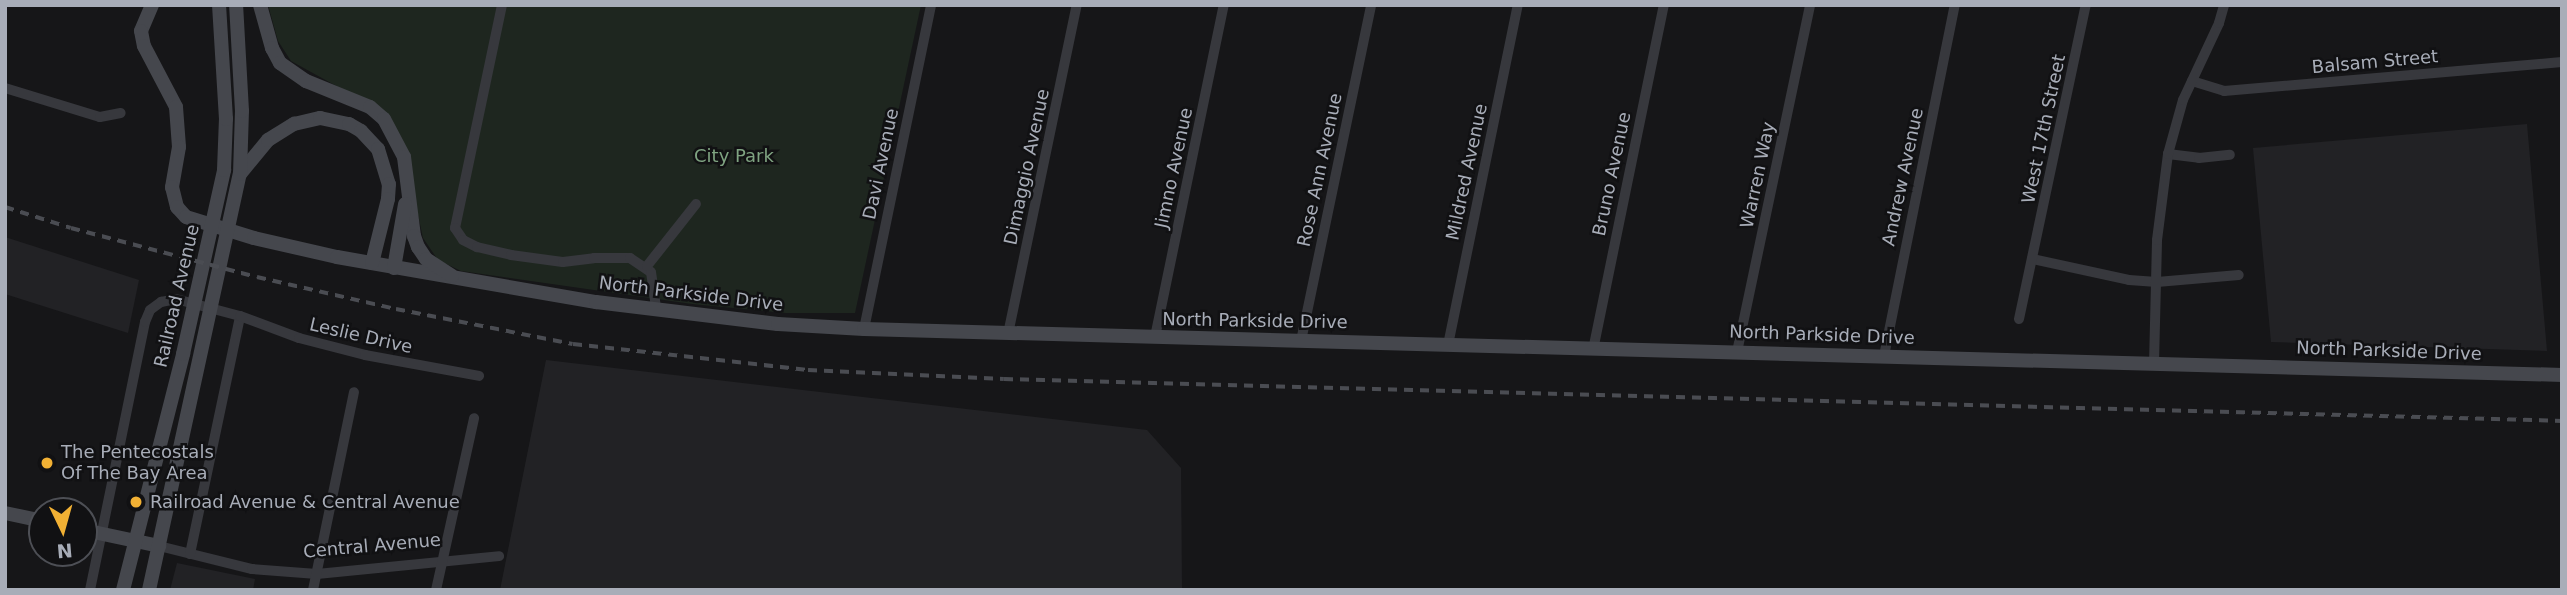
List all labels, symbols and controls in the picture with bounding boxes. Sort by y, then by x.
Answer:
street label: Balsam Street [2311,46,2439,78]
street label: West 17th Street [2018,53,2070,205]
street label: Dimaggio Avenue [1000,87,1054,247]
street label: Rose Ann Avenue [1293,91,1347,249]
street label: Mildred Avenue [1442,102,1492,242]
street label: Davi Avenue [859,106,903,222]
street label: Jimno Avenue [1151,106,1197,230]
street label: Andrew Avenue [1878,106,1928,248]
street label: Bruno Avenue [1588,110,1636,238]
street label: Warren Way [1736,120,1780,230]
park label: City Park [694,145,774,167]
street label: Railroad Avenue [150,222,204,370]
street label: North Parkside Drive [598,272,784,316]
street label: North Parkside Drive [1162,309,1348,333]
street label: Leslie Drive [307,314,415,358]
street label: North Parkside Drive [1729,321,1915,349]
street label: North Parkside Drive [2296,337,2482,365]
place label: The Pentecostals Of The Bay Area [61,442,214,484]
marker: The Pentecostals Of The Bay Area [39,455,55,471]
place label: Railroad Avenue & Central Avenue [150,491,460,513]
marker: Railroad Avenue & Central Avenue [128,494,144,510]
north arrow [28,497,98,567]
street label: Central Avenue [302,529,442,563]
text: N [56,539,74,563]

